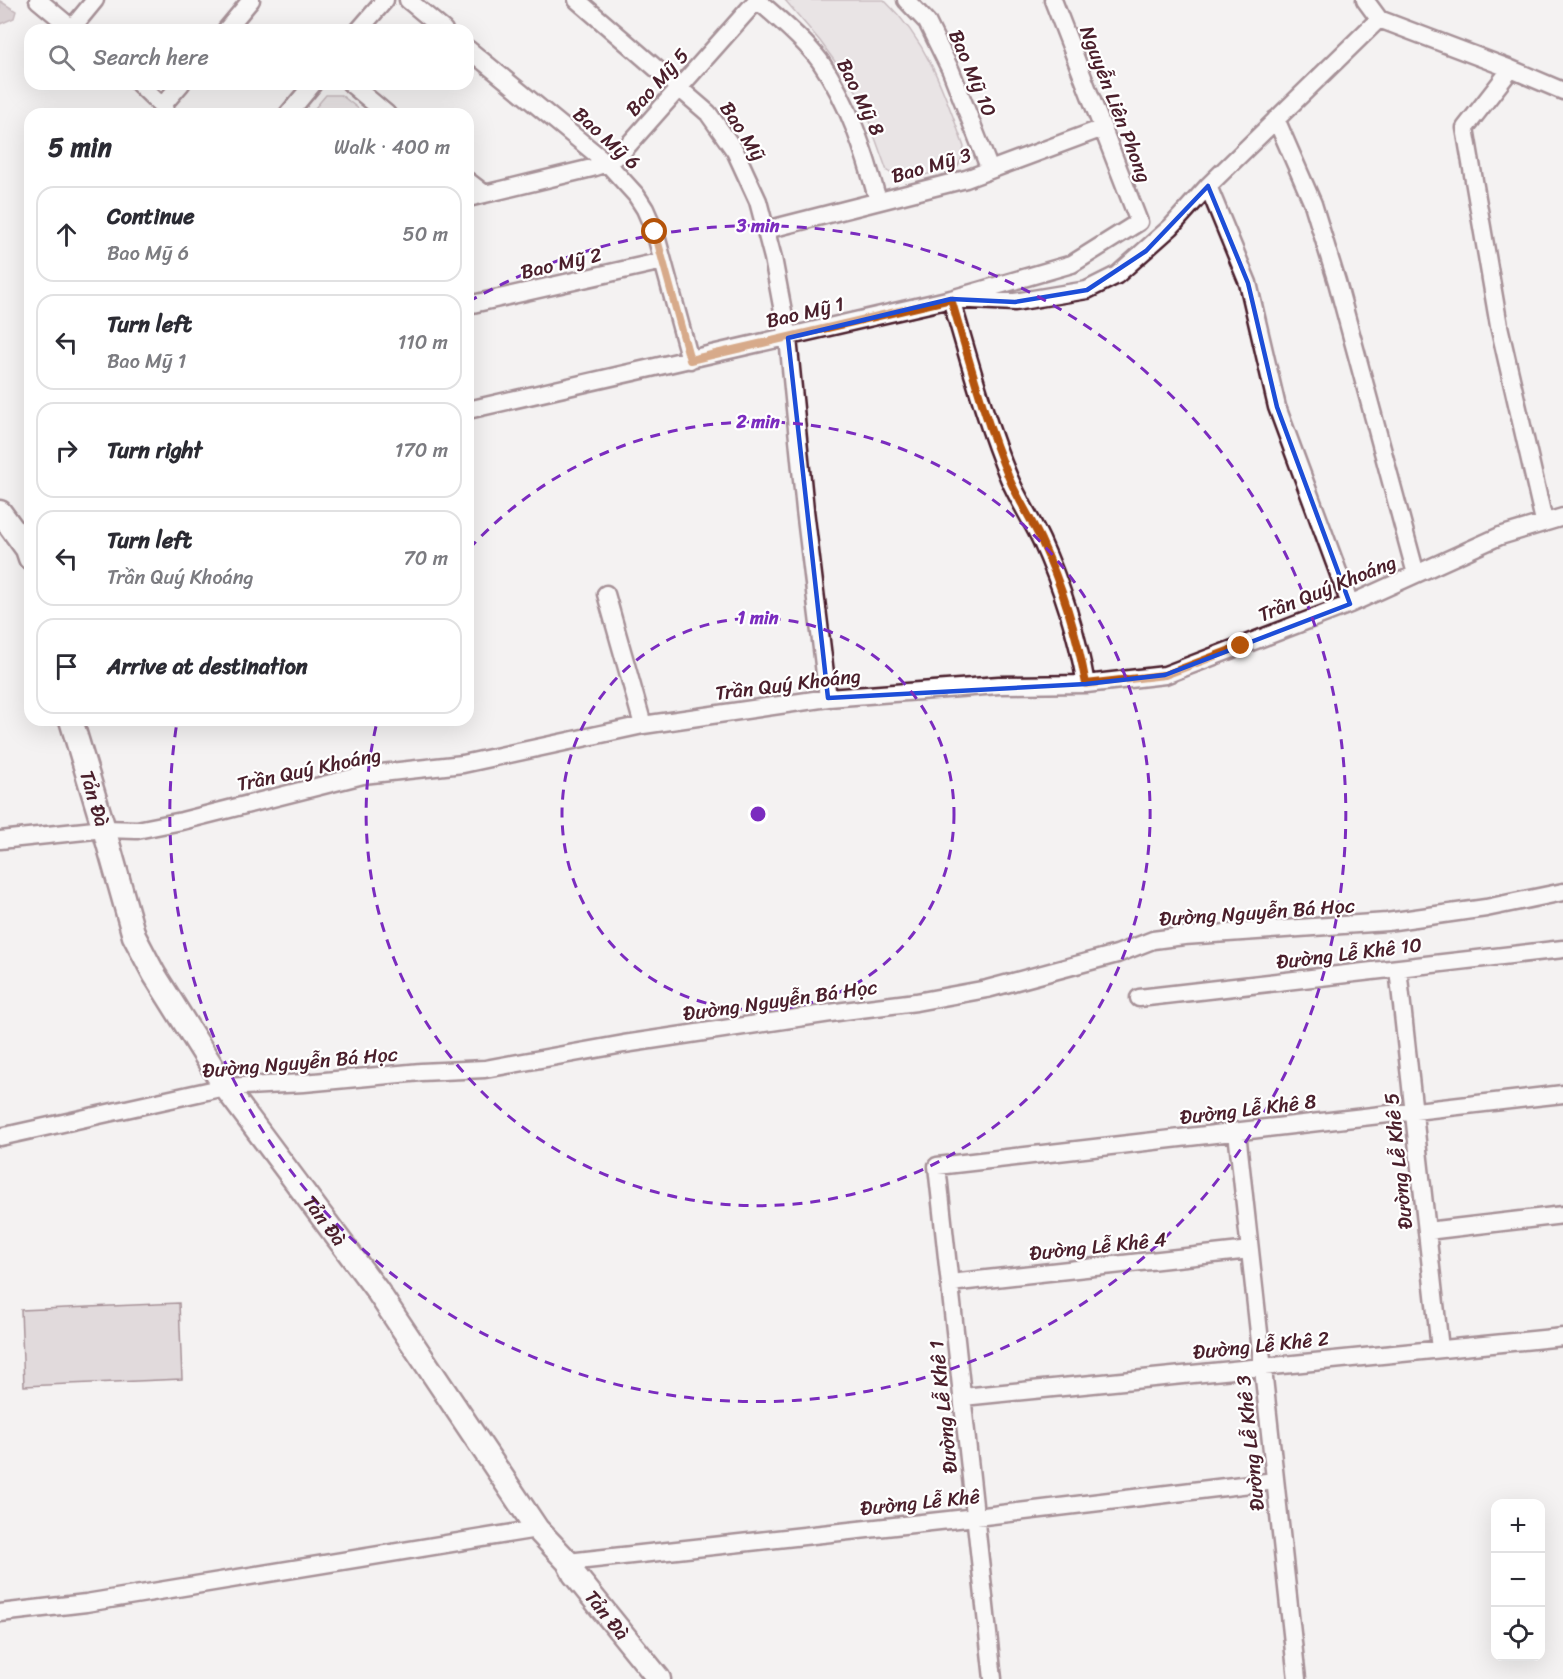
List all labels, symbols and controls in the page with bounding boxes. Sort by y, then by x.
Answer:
street label: Nguyễn Liên Phong [1070,21,1162,188]
search box [24,24,474,90]
street label: Bao Mỹ 10 [938,24,1007,122]
text: Search here [93,38,209,77]
street label: Bao Mỹ 5 [617,40,698,125]
icon: search [45,41,78,74]
street label: Bao Mỹ 8 [827,52,894,142]
street label: Bao Mỹ [710,94,775,169]
street label: Bao Mỹ 6 [564,98,649,179]
text: 5 min [48,124,112,170]
text: Walk · 400 m [334,130,450,165]
street label: Bao Mỹ 3 [887,137,975,194]
text: Continue [107,197,195,236]
text: 3 min [735,210,780,242]
text: 50 m [403,217,448,252]
icon: ahead [50,218,83,251]
route start [641,218,667,244]
text: Bao Mỹ 6 [107,236,189,271]
street label: Bao Mỹ 2 [517,237,606,290]
street label: Bao Mỹ 1 [763,287,848,338]
text: Turn left [107,305,192,344]
text: 110 m [398,325,448,360]
icon: left [50,326,83,359]
text: Bao Mỹ 1 [107,344,186,379]
text: 2 min [735,406,780,438]
text: Turn right [107,431,202,470]
text: 170 m [395,433,448,468]
icon: right [50,434,83,467]
text: Turn left [107,521,192,560]
text: 70 m [403,541,448,576]
icon: left [50,542,83,575]
street label: Trần Quý Khoáng [1253,545,1402,632]
text: Trần Quý Khoáng [107,560,254,595]
text: 1 min [738,602,779,634]
route end [1227,632,1253,658]
text: Arrive at destination [107,647,308,686]
icon: arrive [50,650,83,683]
street label: Trần Quý Khoáng [713,658,863,711]
street label: Trần Quý Khoáng [234,737,384,802]
street label: Tản Đà [69,766,119,831]
centre of rings [748,804,768,824]
street label: Đường Nguyễn Bá Học [1158,888,1356,937]
street label: Đường Lễ Khê 10 [1274,927,1424,980]
street label: Đường Nguyễn Bá Học [681,970,879,1031]
street label: Đường Nguyễn Bá Học [201,1037,399,1088]
street label: Đường Lễ Khê 8 [1178,1084,1318,1135]
street label: Đường Lễ Khê 5 [1374,1091,1423,1231]
street label: Tản Đà [293,1187,356,1254]
street label: Đường Lễ Khê 4 [1028,1222,1168,1271]
street label: Đường Lễ Khê 2 [1191,1321,1331,1370]
street label: Đường Lễ Khê 1 [919,1339,968,1475]
street label: Đường Lễ Khê 3 [1226,1373,1275,1512]
street label: Đường Lễ Khê [859,1479,982,1526]
map controls [1491,1499,1545,1661]
button: + [1491,1499,1545,1553]
button: − [1491,1553,1545,1607]
street label: Tản Đà [575,1582,638,1649]
button: locate [1491,1607,1545,1661]

